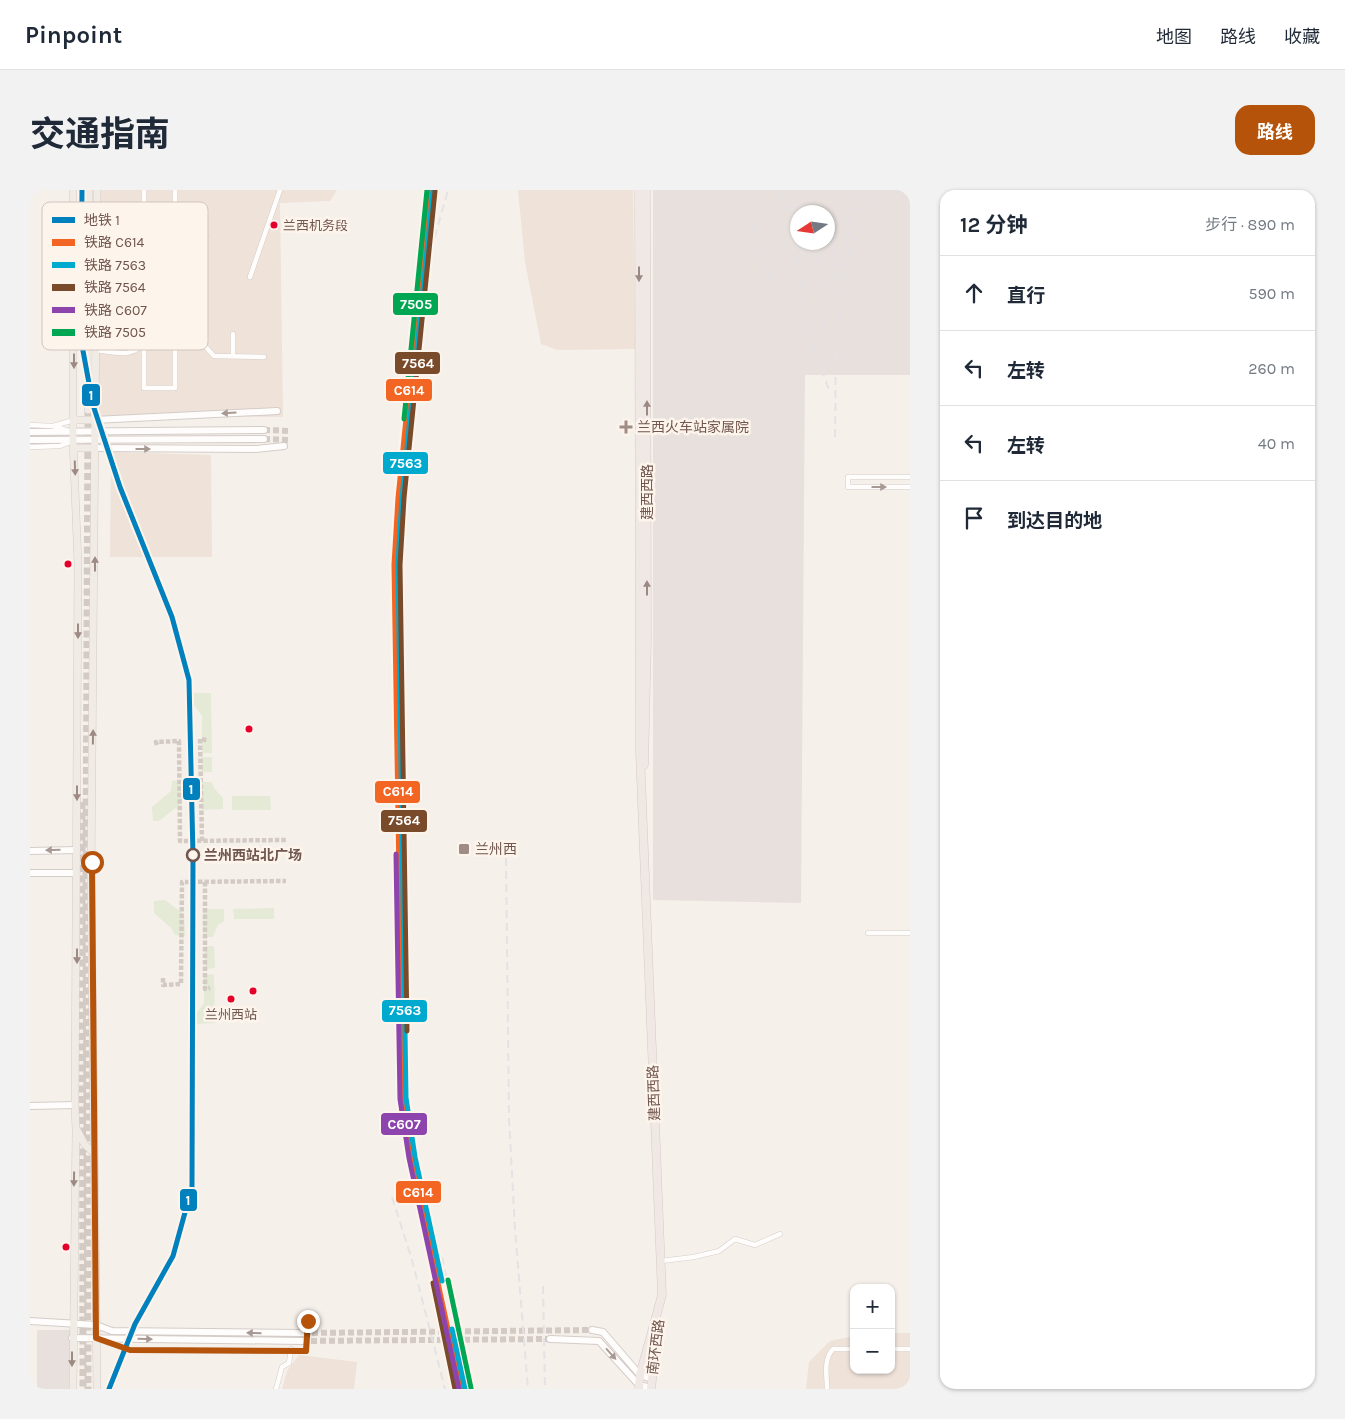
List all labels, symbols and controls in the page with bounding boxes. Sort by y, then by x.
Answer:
text: Pinpoint [25,21,122,49]
text: 地图 [1156,26,1192,48]
text: 路线 [1220,26,1256,48]
text: 收藏 [1284,26,1320,48]
button: 路线 [1235,105,1315,155]
text: 交通指南 [30,114,170,155]
legend [42,202,208,350]
north arrow [790,205,835,250]
text: 地铁 1 [84,212,120,229]
text: 12 分钟 [960,213,1028,237]
text: 步行 · 890 m [1205,215,1295,234]
place label: 兰西机务段 [283,218,348,233]
marker: 兰西机务段 [269,220,279,230]
text: 铁路 C614 [84,234,145,251]
text: 铁路 7563 [84,257,146,274]
one-way arrow [635,266,643,282]
text: 铁路 7564 [84,279,146,296]
icon: ahead [960,279,988,307]
text: 590 m [1248,284,1295,303]
text: 直行 [1007,285,1045,307]
line badge: 7505 [392,292,439,316]
text: 7505 [400,296,432,313]
text: 铁路 C607 [84,302,147,319]
text: 铁路 7505 [84,324,146,341]
line badge: 7564 [394,351,441,375]
one-way arrow [70,353,78,369]
icon: left [960,354,988,382]
text: 7564 [402,355,435,372]
text: 260 m [1248,359,1295,378]
text: 左转 [1007,360,1045,382]
line badge: C614 [385,378,433,402]
text: C614 [394,382,425,399]
line badge: 1 [81,383,101,407]
text: 1 [89,387,94,404]
one-way arrow [643,400,651,416]
one-way arrow [221,409,237,417]
place label: 兰西火车站家属院 [637,419,749,436]
marker: 兰西火车站家属院 [619,420,633,434]
icon: left [960,429,988,457]
text: 40 m [1258,434,1295,453]
text: 左转 [1007,435,1045,457]
one-way arrow [135,445,151,453]
line badge: 7563 [382,451,429,475]
text: 7563 [390,455,422,472]
one-way arrow [71,461,79,477]
street label: 建西西路 [639,464,656,520]
one-way arrow [871,483,887,491]
icon: arrive [960,504,988,532]
text: 到达目的地 [1007,510,1102,532]
one-way arrow [91,555,99,571]
unlabelled marker [63,559,73,569]
one-way arrow [643,580,651,596]
one-way arrow [74,623,82,639]
unlabelled marker [244,724,254,734]
one-way arrow [89,728,97,744]
line badge: 1 [182,777,201,801]
line badge: C614 [374,780,421,804]
text: 1 [189,781,194,798]
text: C614 [383,783,414,800]
one-way arrow [73,786,81,802]
line badge: 7564 [380,809,428,833]
text: 7564 [388,812,421,829]
place label: 兰州西 [475,841,517,858]
marker: 兰州西 [457,842,471,856]
one-way arrow [45,846,61,854]
place label: 兰州西站北广场 [204,847,302,864]
marker: 兰州西站北广场 [186,848,200,862]
route start [81,851,104,874]
one-way arrow [73,948,81,964]
unlabelled marker [248,986,258,996]
marker: 兰州西站 [226,994,236,1004]
line badge: 7563 [381,999,428,1023]
text: 7563 [389,1002,421,1019]
place label: 兰州西站 [205,1007,257,1022]
street label: 建西西路 [645,1065,663,1121]
line badge: C607 [380,1112,428,1136]
text: C607 [387,1116,421,1133]
one-way arrow [70,1171,78,1187]
line badge: C614 [395,1180,442,1204]
text: C614 [403,1184,434,1201]
line badge: 1 [179,1188,198,1212]
text: 1 [186,1192,191,1209]
unlabelled marker [61,1242,71,1252]
map controls [850,1284,895,1374]
button: + [850,1284,895,1329]
route end [297,1310,320,1333]
street label: 南环西路 [644,1318,668,1376]
one-way arrow [246,1329,262,1337]
button: − [850,1329,895,1374]
one-way arrow [137,1335,153,1343]
one-way arrow [605,1347,616,1360]
one-way arrow [68,1351,76,1367]

